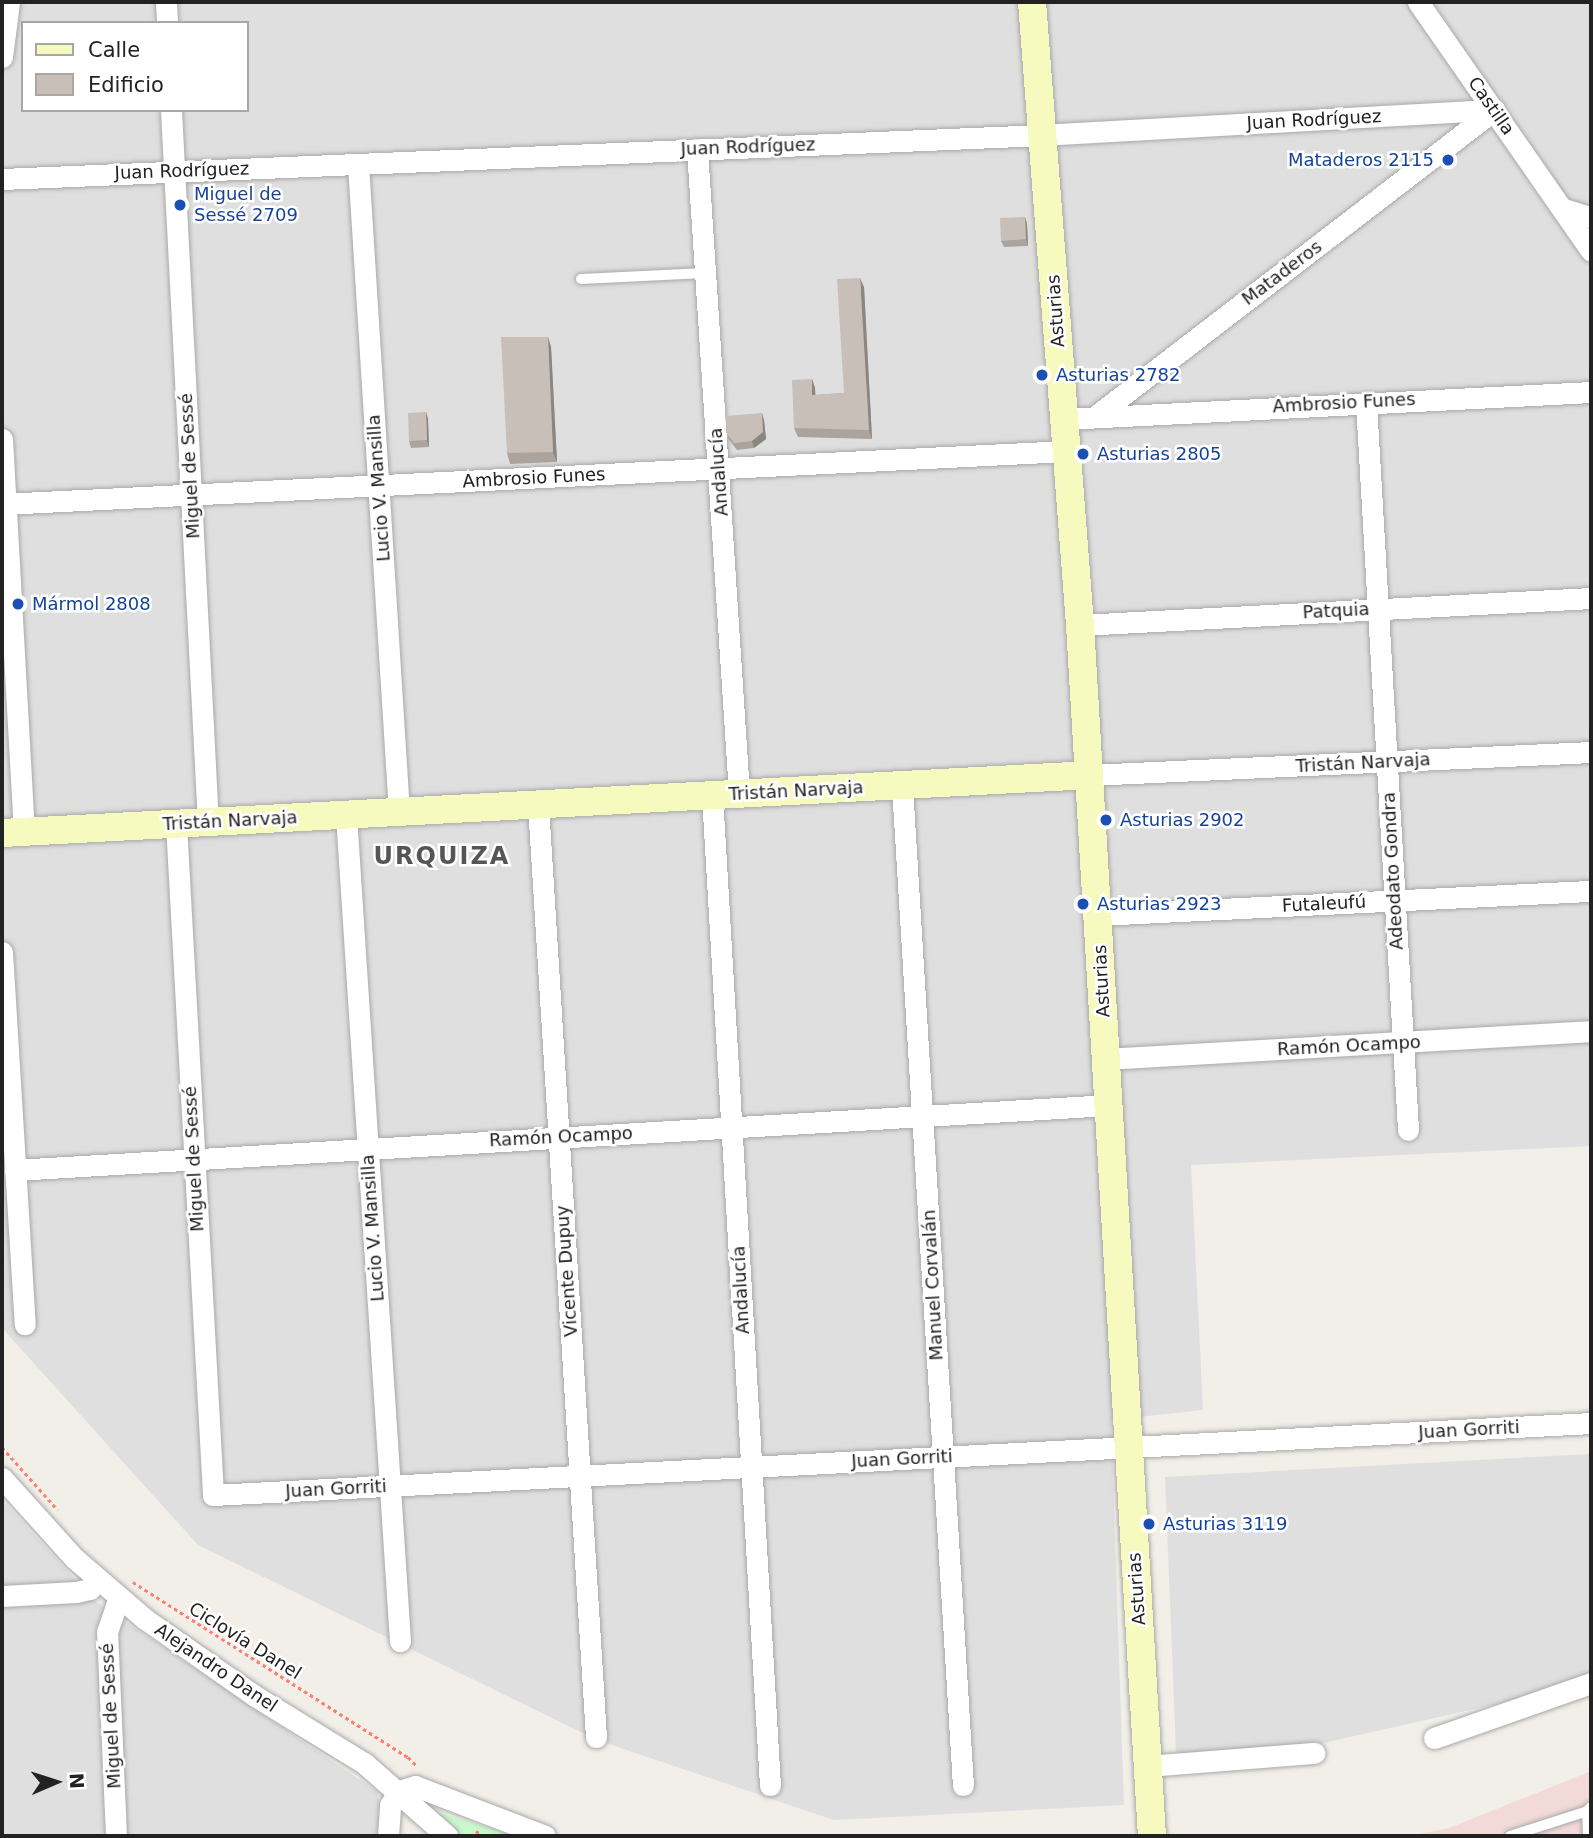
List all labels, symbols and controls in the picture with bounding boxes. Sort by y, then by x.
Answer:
legend [21,21,248,112]
text: Calle [88,38,140,62]
text: Edificio [88,73,164,97]
street label: Castilla [1463,73,1519,139]
street label: Juan Rodríguez [1246,106,1382,134]
street label: Juan Rodríguez [680,134,816,160]
place label: Mataderos 2115 [1288,149,1434,171]
marker: Mataderos 2115 [1440,152,1456,168]
street label: Juan Rodríguez [114,158,250,184]
place label: Miguel de Sessé 2709 [194,184,298,227]
marker: Miguel de Sessé 2709 [172,197,188,213]
street label: Mataderos [1238,236,1326,310]
street label: Asturias [1043,274,1069,348]
place label: Asturias 2782 [1056,364,1180,386]
marker: Asturias 2782 [1034,367,1050,383]
street label: Ambrosio Funes [1272,388,1416,418]
street label: Miguel de Sessé [175,393,205,539]
street label: Lucio V. Mansilla [363,414,395,562]
street label: Andalucía [705,427,733,517]
place label: Asturias 2805 [1097,443,1221,465]
marker: Asturias 2805 [1075,446,1091,462]
street label: Ambrosio Funes [462,463,606,493]
place label: Mármol 2808 [32,593,151,615]
marker: Mármol 2808 [10,596,26,612]
street label: Patquia [1302,598,1370,624]
street label: Tristán Narvaja [1295,749,1431,777]
street label: Tristán Narvaja [728,777,864,805]
street label: Adeodato Gondra [1378,792,1408,950]
street label: Tristán Narvaja [162,807,298,835]
place label: Asturias 2902 [1120,809,1244,831]
marker: Asturias 2902 [1098,812,1114,828]
district label: URQUIZA [374,843,510,871]
street label: Futaleufú [1281,891,1367,917]
place label: Asturias 2923 [1097,893,1221,915]
marker: Asturias 2923 [1075,896,1091,912]
street label: Asturias [1089,944,1115,1018]
street label: Ramón Ocampo [1277,1031,1421,1061]
street label: Miguel de Sessé [179,1086,209,1232]
street label: Ramón Ocampo [489,1122,633,1152]
street label: Lucio V. Mansilla [357,1154,389,1302]
street label: Vicente Dupuy [552,1204,582,1338]
street label: Manuel Corvalán [918,1209,948,1361]
street label: Andalucía [728,1245,754,1335]
street label: Juan Gorriti [1418,1417,1520,1443]
street label: Juan Gorriti [851,1446,953,1472]
street label: Juan Gorriti [285,1476,387,1502]
place label: Asturias 3119 [1163,1513,1287,1535]
marker: Asturias 3119 [1141,1516,1157,1532]
street label: Asturias [1124,1552,1150,1626]
street label: Ciclovía Danel [185,1598,305,1684]
street label: Alejandro Danel [151,1619,281,1717]
street label: Miguel de Sessé [96,1643,126,1789]
north arrow [21,1747,91,1817]
text: N [66,1772,88,1789]

